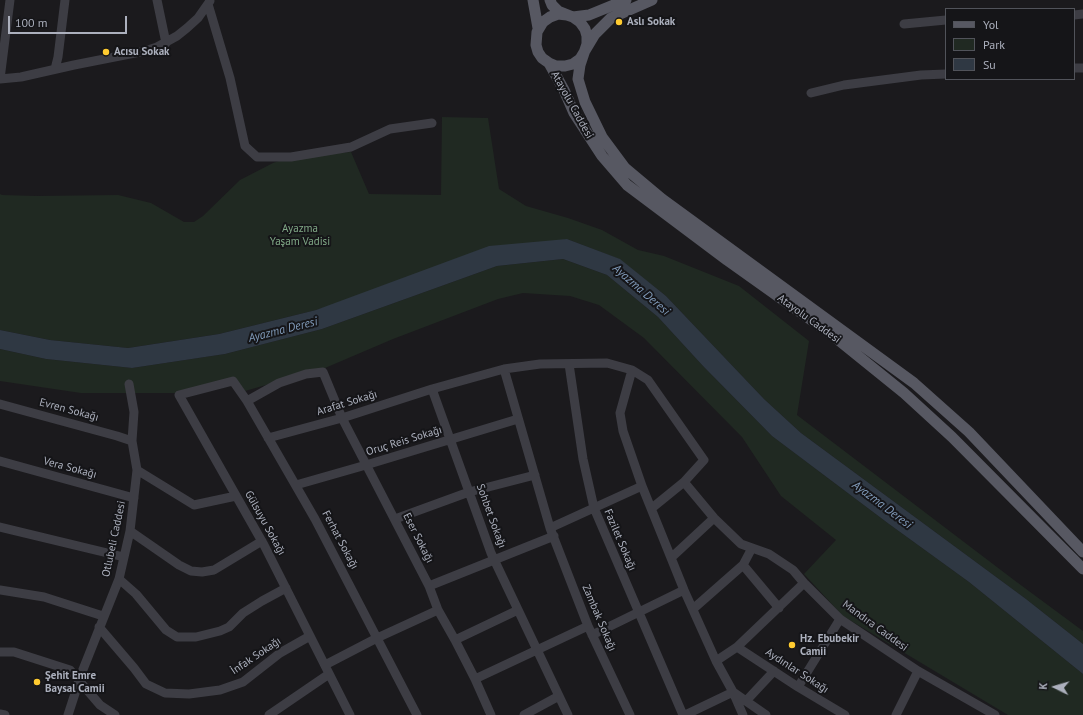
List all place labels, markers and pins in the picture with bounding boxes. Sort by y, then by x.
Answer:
place label: Aslı Sokak [627,15,675,29]
marker: Aslı Sokak [614,17,624,27]
place label: Acısu Sokak [114,45,170,59]
marker: Acısu Sokak [101,47,111,57]
place label: Hz. Ebubekir Camii [800,632,859,658]
marker: Hz. Ebubekir Camii [787,640,797,650]
place label: Şehit Emre Baysal Camii [45,669,105,695]
marker: Şehit Emre Baysal Camii [32,677,42,687]

